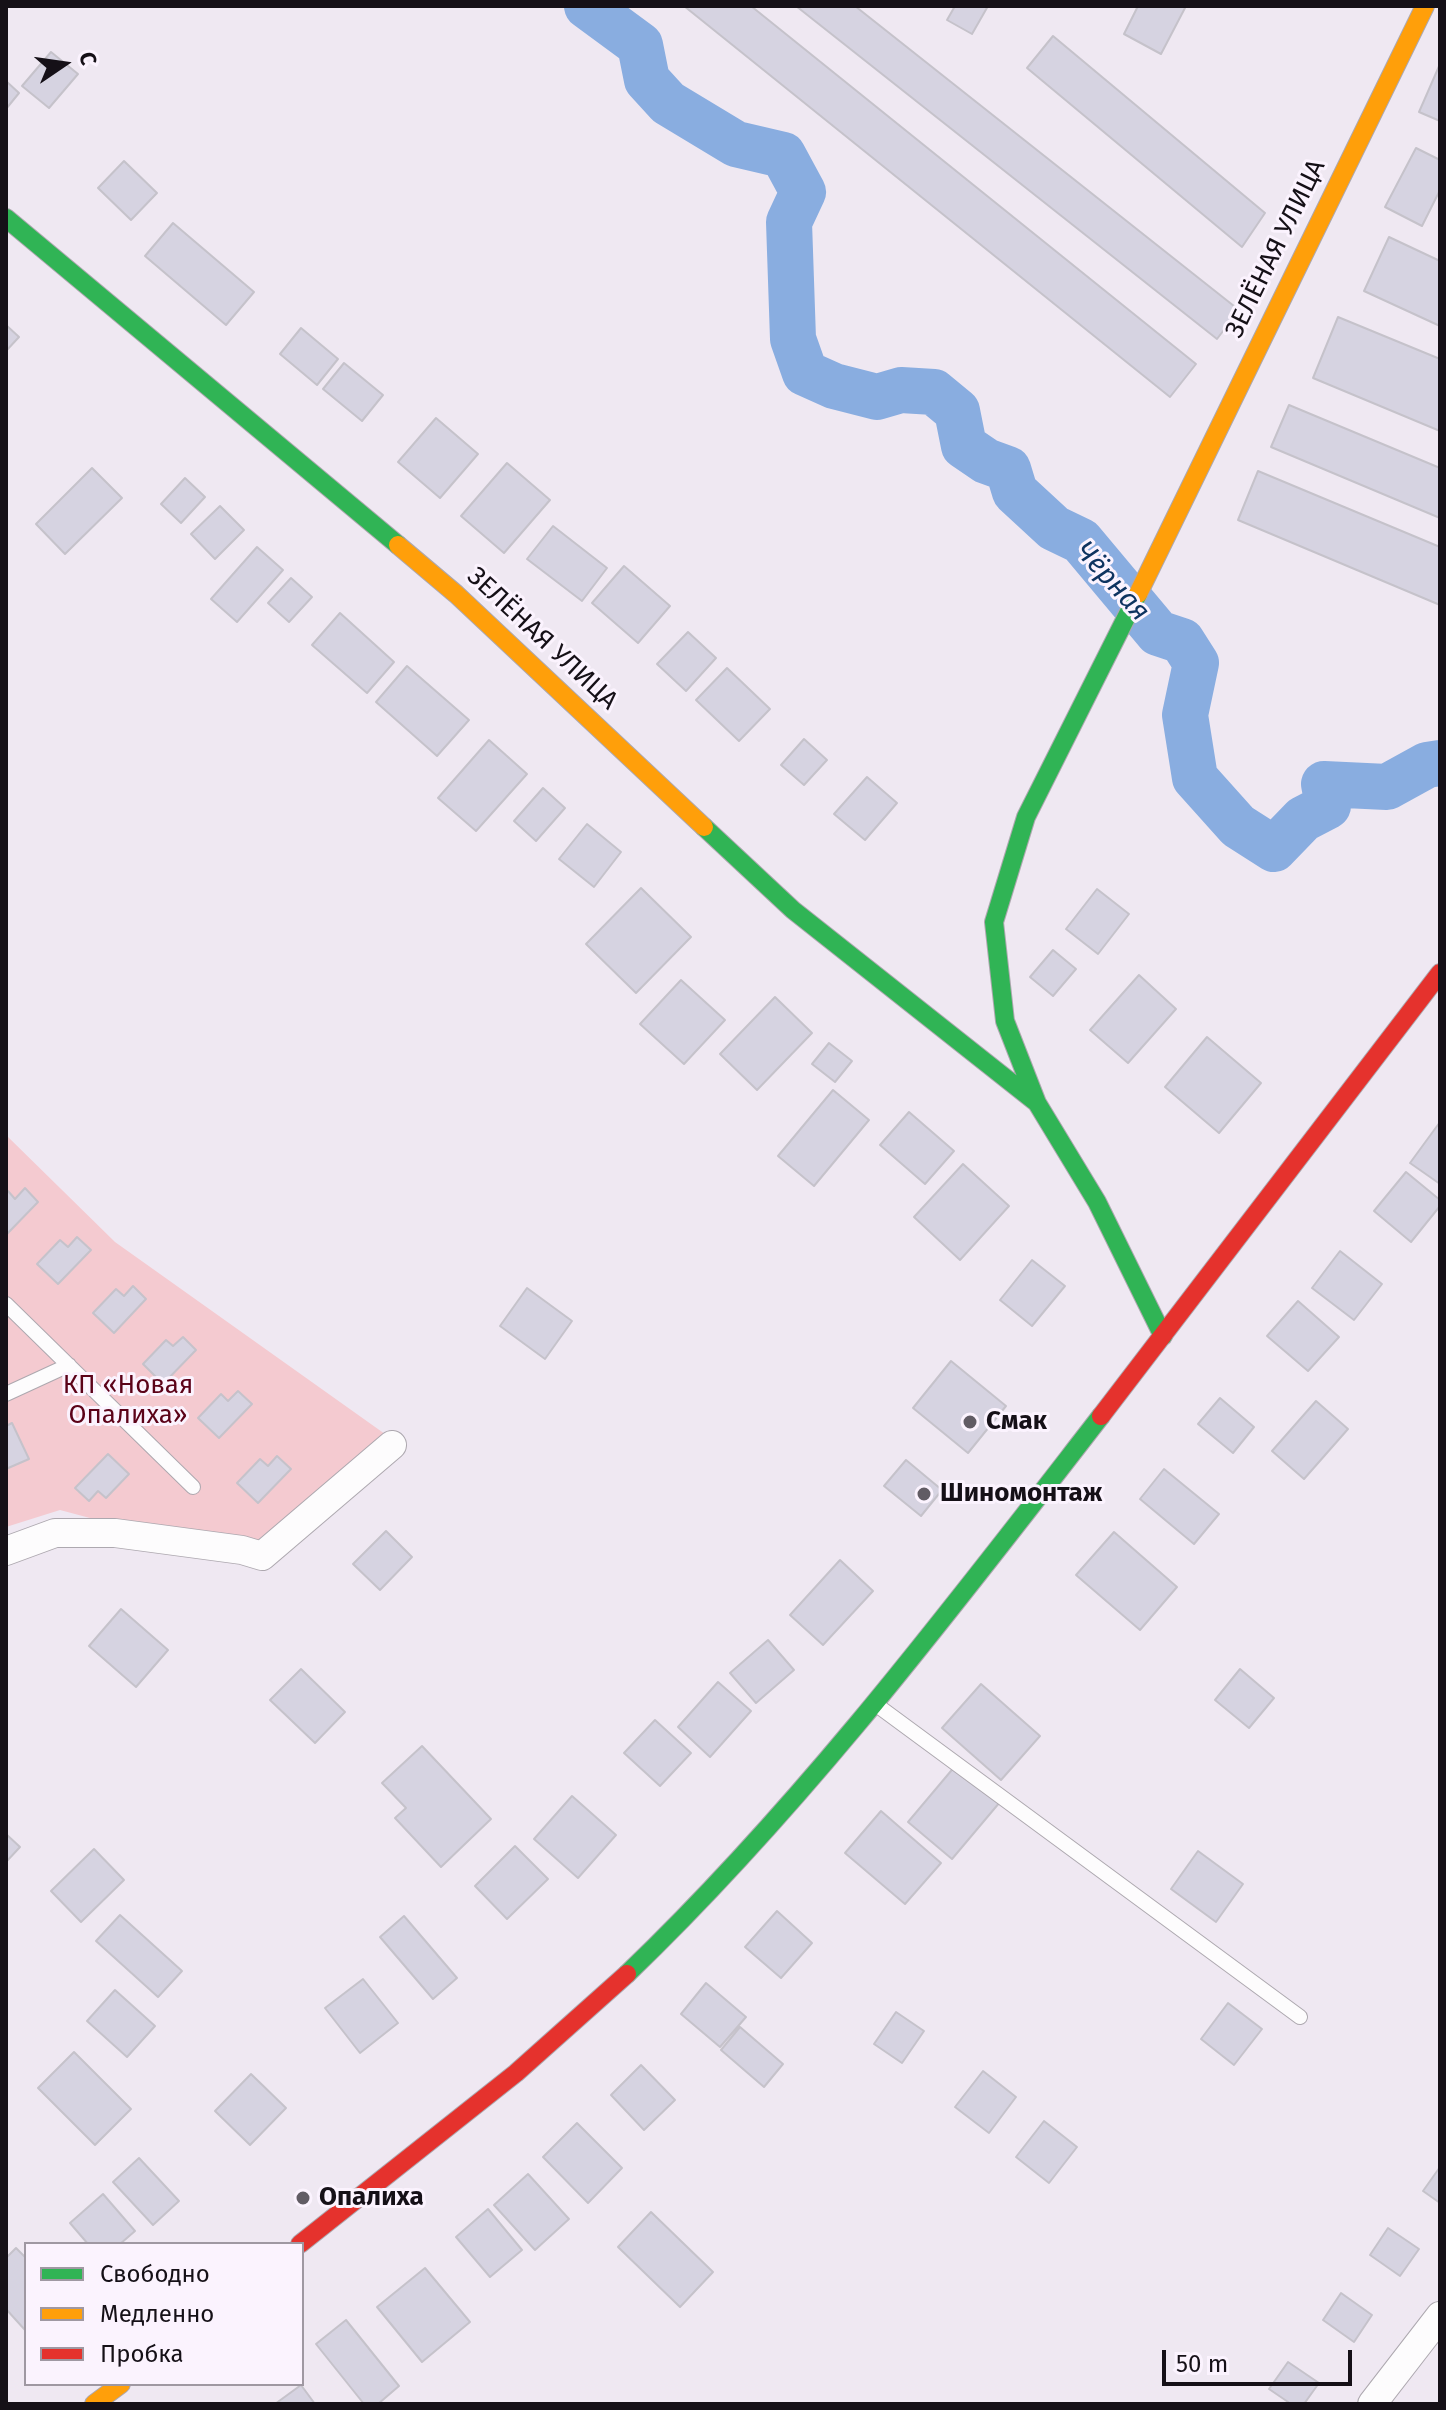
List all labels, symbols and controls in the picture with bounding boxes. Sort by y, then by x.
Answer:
north arrow [24,24,104,104]
text: С [73,49,102,68]
street label: ЗЕЛЁНАЯ УЛИЦА [1219,155,1333,343]
water label: Чёрная [1068,535,1156,629]
street label: ЗЕЛЁНАЯ УЛИЦА [460,561,624,717]
park label: КП «Новая Опалиха» [63,1370,193,1432]
place label: Смак [986,1406,1047,1438]
marker: Смак [961,1413,979,1431]
place label: Шиномонтаж [940,1478,1102,1510]
marker: Шиномонтаж [915,1485,933,1503]
place label: Опалиха [319,2182,424,2214]
marker: Опалиха [294,2189,312,2207]
legend [24,2242,304,2386]
text: Свободно [100,2260,210,2288]
text: Медленно [100,2300,214,2328]
scale bar [1166,2334,1356,2384]
text: Пробка [100,2340,184,2368]
text: 50 m [1176,2350,1228,2378]

